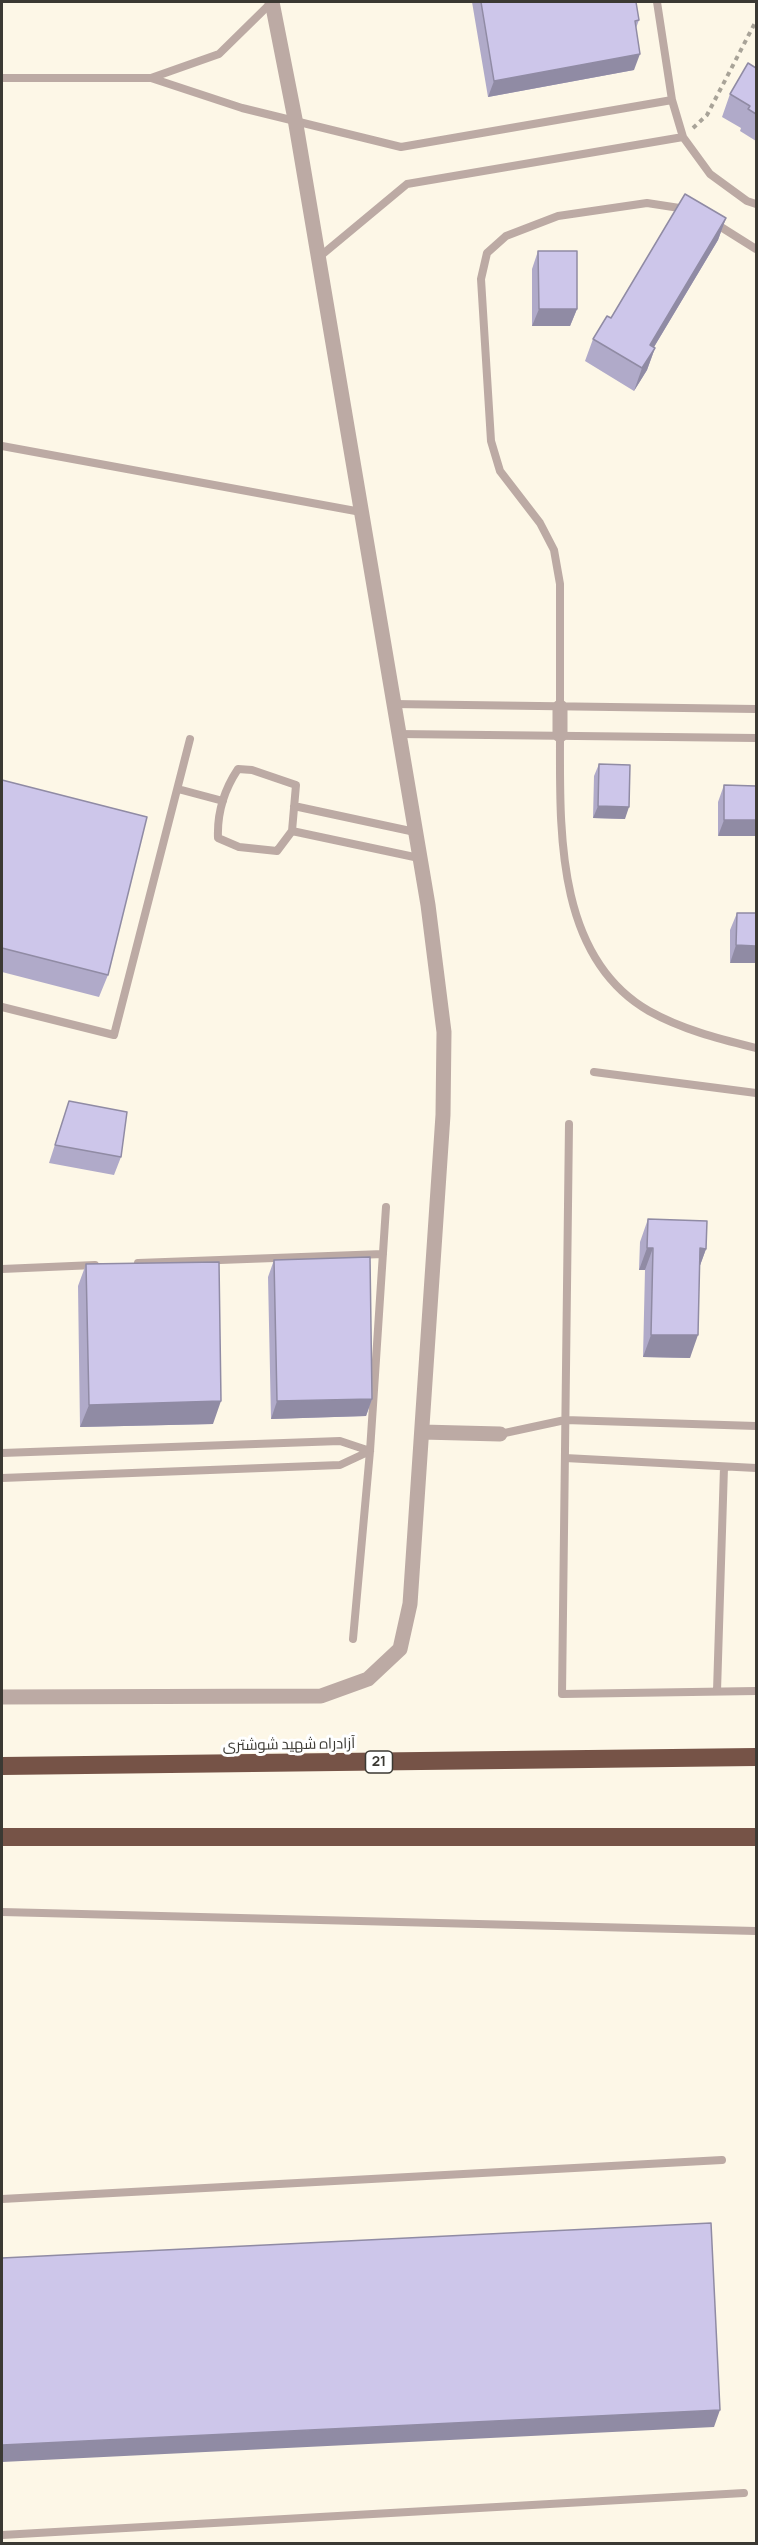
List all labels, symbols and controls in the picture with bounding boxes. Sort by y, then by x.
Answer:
street label: آزادراه شهید شوشتری [223,1735,355,1755]
road number: 21 [366,1751,392,1773]

